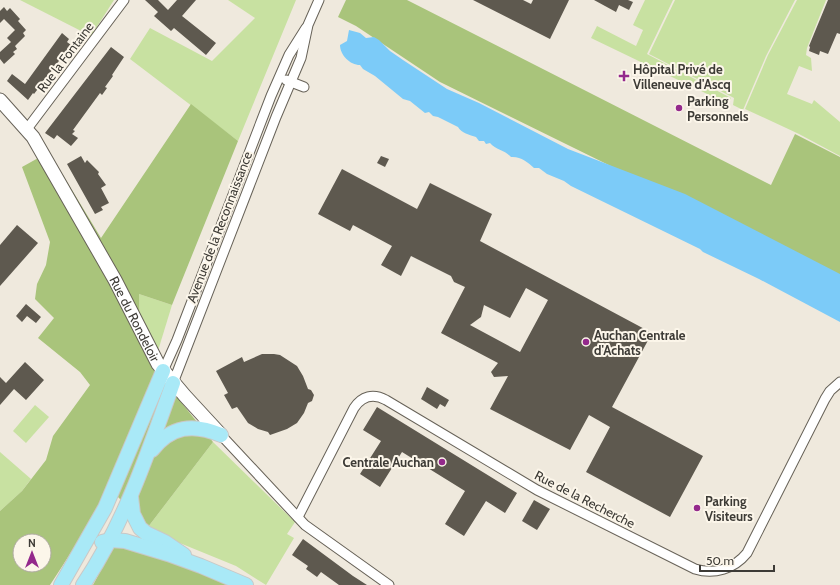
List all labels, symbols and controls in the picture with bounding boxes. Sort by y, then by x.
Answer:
street label: Rue la Fontaine [33,18,97,95]
place label: Hôpital Privé de Villeneuve d'Ascq [633,61,731,92]
marker: Hôpital Privé de Villeneuve d'Ascq [618,70,630,82]
place label: Parking Personnels [687,93,749,124]
marker: Parking Personnels [674,103,684,113]
street label: Avenue de la Reconnaissance [183,149,255,305]
street label: Rue du Rondeloir [106,273,164,365]
place label: Auchan Centrale d'Achats [594,327,686,358]
marker: Auchan Centrale d'Achats [581,337,591,347]
place label: Centrale Auchan [342,454,434,470]
marker: Centrale Auchan [437,457,447,467]
street label: Rue de la Recherche [532,467,638,531]
place label: Parking Visiteurs [705,493,753,524]
marker: Parking Visiteurs [692,503,702,513]
north arrow [12,533,52,573]
text: N [28,536,36,550]
scale bar [700,547,774,573]
text: 50 m [706,553,734,568]

